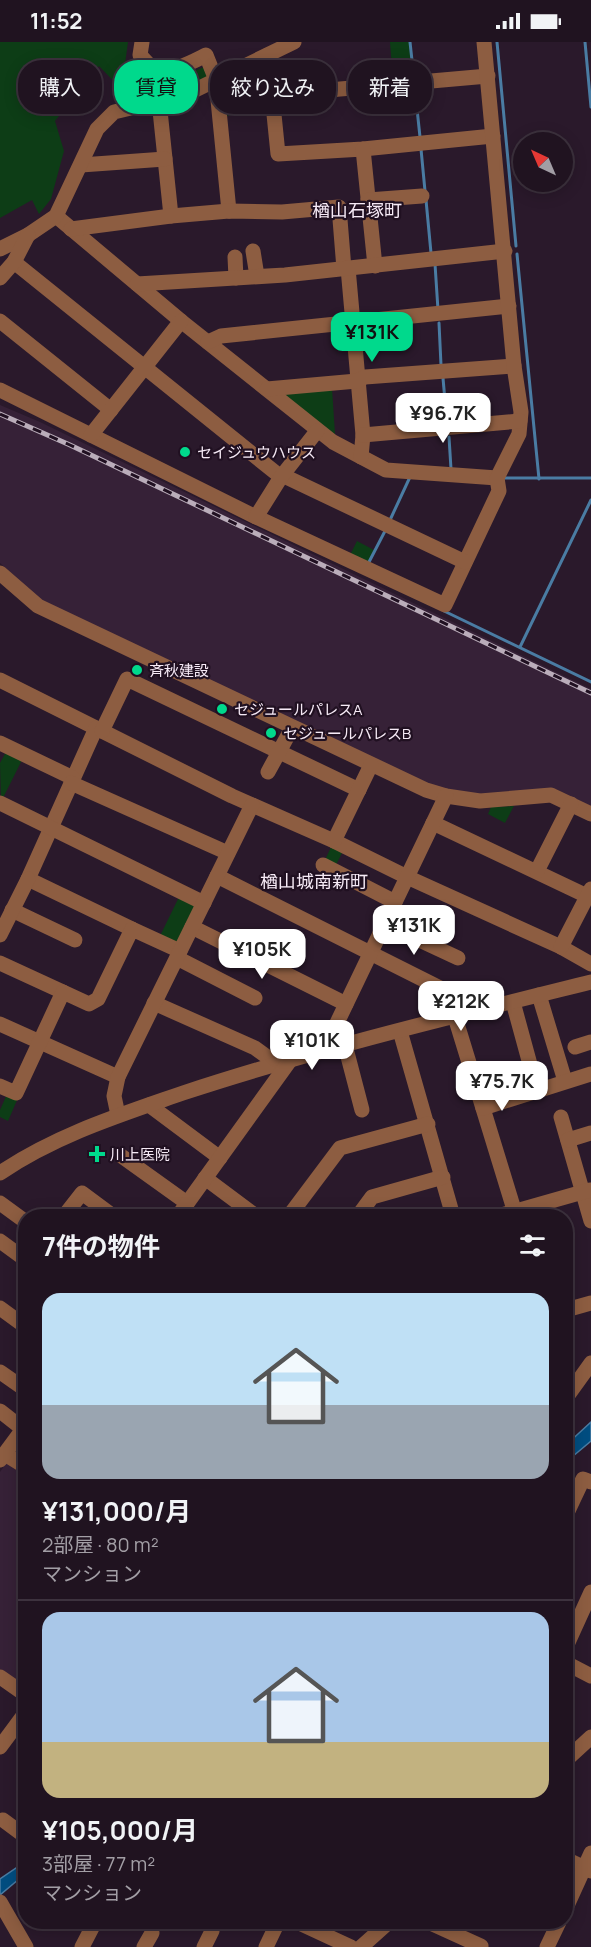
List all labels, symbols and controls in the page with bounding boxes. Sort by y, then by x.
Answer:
text: 11:52 [30,6,82,36]
chip: 購入 [18,60,102,114]
chip: 賃貸 [114,60,198,114]
chip: 絞り込み [210,60,336,114]
chip: 新着 [348,60,432,114]
north arrow [513,132,573,192]
map controls [513,132,573,192]
district label: 楢山石塚町 [312,198,402,222]
pin: ¥131K [330,312,414,363]
text: ¥131K [345,318,399,345]
pin: ¥96.7K [394,393,492,444]
text: ¥96.7K [410,399,476,426]
place label: セイジュウハウス [197,442,316,463]
marker: セイジュウハウス [178,445,192,459]
place label: 斉秋建設 [149,660,209,681]
marker: 斉秋建設 [130,663,144,677]
place label: セジュールパレスA [234,699,363,720]
marker: セジュールパレスA [215,702,229,716]
place label: セジュールパレスB [283,723,411,744]
marker: セジュールパレスB [264,726,278,740]
district label: 楢山城南新町 [260,869,368,893]
pin: ¥131K [372,905,456,956]
text: ¥131K [387,911,441,938]
pin: ¥105K [220,929,304,980]
text: ¥105K [233,935,291,962]
pin: ¥212K [419,981,503,1032]
text: ¥212K [432,987,490,1014]
pin: ¥101K [270,1020,354,1071]
text: ¥101K [284,1026,340,1053]
pin: ¥75.7K [453,1061,551,1112]
text: ¥75.7K [470,1067,534,1094]
place label: 川上医院 [110,1144,170,1165]
marker: 川上医院 [88,1145,106,1163]
text: 7件の物件 [42,1228,160,1264]
icon: filters [516,1229,549,1262]
icon: home [242,1332,350,1440]
text: ¥131,000/月 [42,1493,191,1529]
text: 2部屋 · 80 m² [42,1531,159,1558]
text: マンション [42,1560,142,1587]
icon: home [242,1651,350,1759]
text: ¥105,000/月 [42,1812,198,1848]
text: 3部屋 · 77 m² [42,1850,155,1877]
text: マンション [42,1879,142,1906]

